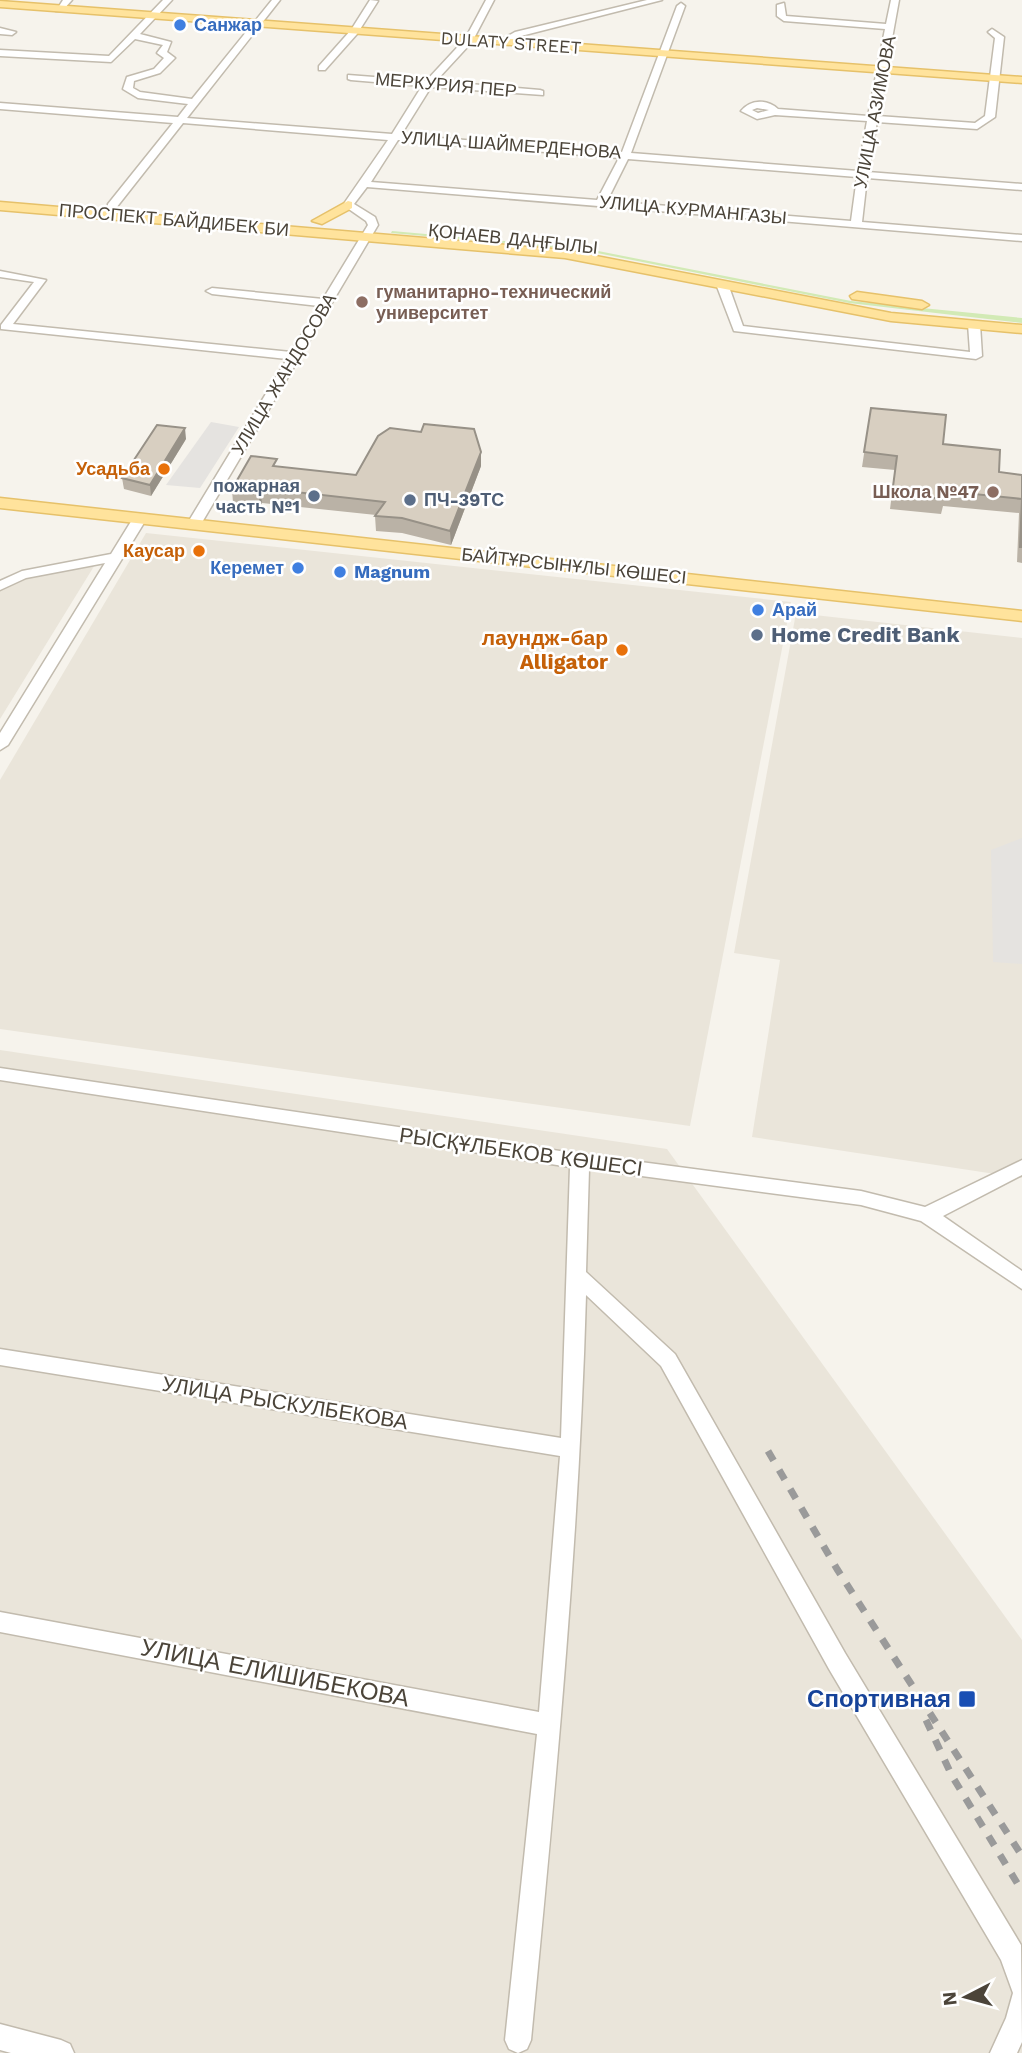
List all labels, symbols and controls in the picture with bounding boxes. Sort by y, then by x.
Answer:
place label: Санжар [194,14,262,35]
marker: Санжар [172,17,188,33]
street label: DULATY STREET [440,27,582,58]
street label: УЛИЦА АЗИМОВА [849,34,900,190]
street label: МЕРКУРИЯ ПЕР [374,68,518,101]
street label: УЛИЦА ШАЙМЕРДЕНОВА [400,126,622,163]
street label: УЛИЦА КУРМАНГАЗЫ [598,191,788,228]
street label: ПРОСПЕКТ БАЙДИБЕК БИ [58,199,290,240]
street label: ҚОНАЕВ ДАҢҒЫЛЫ [427,219,599,258]
place label: гуманитарно-технический университет [376,281,611,323]
street label: УЛИЦА ЖАНДОСОВА [227,289,340,458]
marker: гуманитарно-технический университет [354,294,370,310]
place label: Усадьба [76,458,151,479]
marker: Усадьба [156,461,172,477]
place label: пожарная часть №1 [213,475,300,517]
place label: Школа №47 [872,481,979,502]
marker: Школа №47 [985,484,1001,500]
marker: пожарная часть №1 [306,488,322,504]
place label: ПЧ-39ТС [424,489,504,510]
marker: ПЧ-39ТС [402,492,418,508]
place label: Каусар [123,540,185,561]
marker: Каусар [191,543,207,559]
street label: БАЙТҰРСЫНҰЛЫ КӨШЕСІ [461,543,688,588]
place label: Керемет [210,557,284,578]
marker: Керемет [290,560,306,576]
place label: Magnum [354,561,430,582]
marker: Magnum [332,564,348,580]
place label: Арай [772,599,817,620]
marker: Арай [750,602,766,618]
place label: Home Credit Bank [771,622,960,647]
place label: лаундж-бар Alligator [482,625,608,674]
marker: Home Credit Bank [749,627,765,643]
marker: лаундж-бар Alligator [614,642,630,658]
street label: РЫСҚҰЛБЕКОВ КӨШЕСІ [398,1122,644,1181]
street label: УЛИЦА РЫСКУЛБЕКОВА [160,1371,410,1434]
street label: УЛИЦА ЕЛИШИБЕКОВА [138,1633,412,1713]
place label: Спортивная [807,1685,951,1713]
marker: Спортивная [957,1689,977,1709]
north arrow [931,1962,1001,2032]
text: N [937,1991,962,2007]

